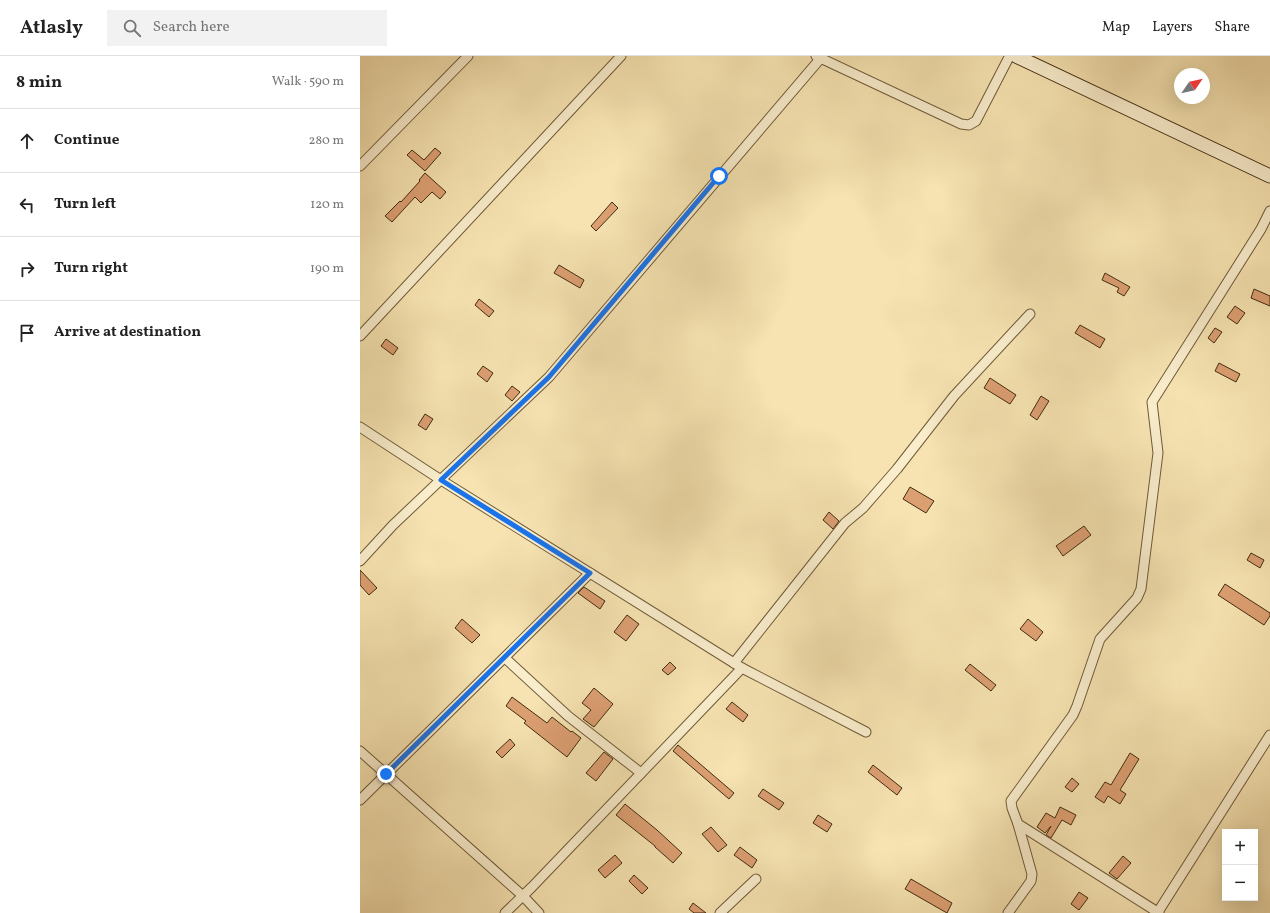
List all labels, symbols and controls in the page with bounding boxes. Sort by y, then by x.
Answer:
search box [107,10,387,46]
text: Atlasly [20,15,83,41]
icon: search [121,17,143,39]
text: Search here [153,17,230,38]
text: Map [1102,18,1130,37]
text: Layers [1152,18,1192,37]
text: Share [1214,18,1250,37]
north arrow [1174,68,1210,104]
text: 8 min [16,71,62,94]
text: Walk · 590 m [272,73,344,91]
icon: ahead [16,130,38,152]
text: Continue [54,130,119,151]
text: 280 m [308,132,344,150]
route start [710,167,728,185]
icon: left [16,194,38,216]
text: Turn left [54,194,116,215]
text: 120 m [310,196,344,214]
icon: right [16,258,38,280]
text: Turn right [54,258,128,279]
text: 190 m [310,260,344,278]
icon: arrive [16,322,38,344]
text: Arrive at destination [54,322,201,343]
route end [377,765,395,783]
map controls [1222,829,1258,901]
button: + [1222,829,1258,865]
button: − [1222,865,1258,901]

